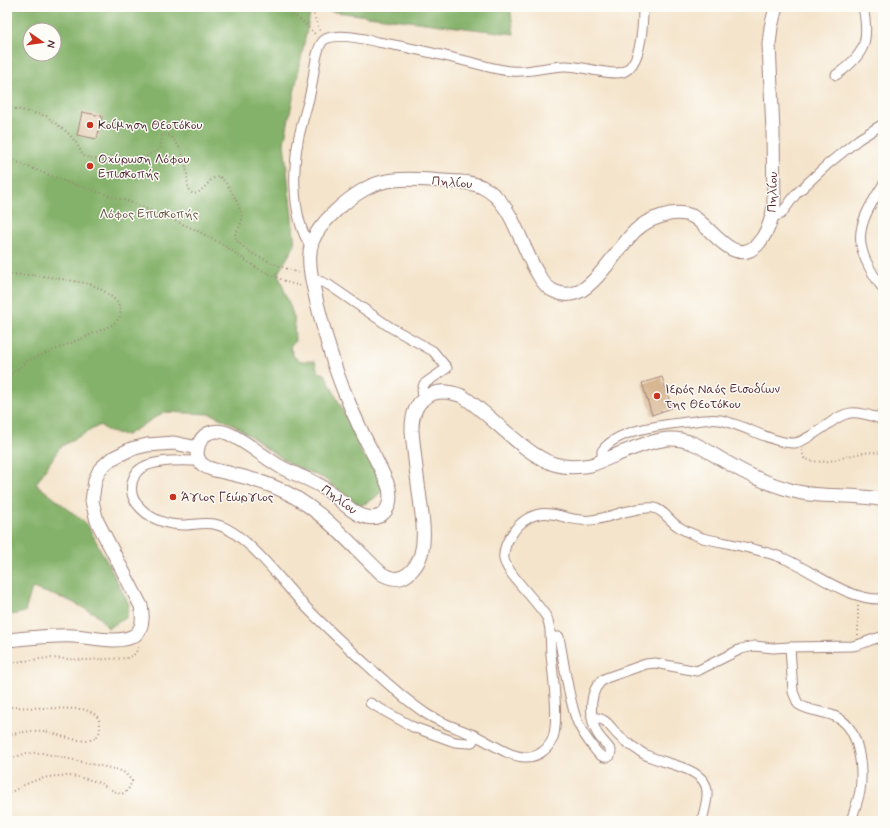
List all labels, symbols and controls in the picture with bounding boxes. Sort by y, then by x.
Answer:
north arrow [22,22,62,62]
text: N [43,39,58,49]
place label: Κοίμηση Θεοτόκου [98,117,202,134]
marker: Κοίμηση Θεοτόκου [85,120,95,130]
place label: Οχύρωση Λόφου Επισκοπής [98,151,189,183]
marker: Οχύρωση Λόφου Επισκοπής [85,161,95,171]
street label: Πηλίου [764,171,782,213]
street label: Πηλίου [431,173,473,193]
park label: Λόφος Επισκοπής [99,206,199,223]
place label: Ιερός Ναός Εισοδίων της Θεοτόκου [664,381,780,413]
marker: Ιερός Ναός Εισοδίων της Θεοτόκου [652,391,662,401]
street label: Πηλίου [318,481,361,519]
place label: Άγιος Γεώργιος [181,489,274,506]
marker: Άγιος Γεώργιος [168,492,178,502]

